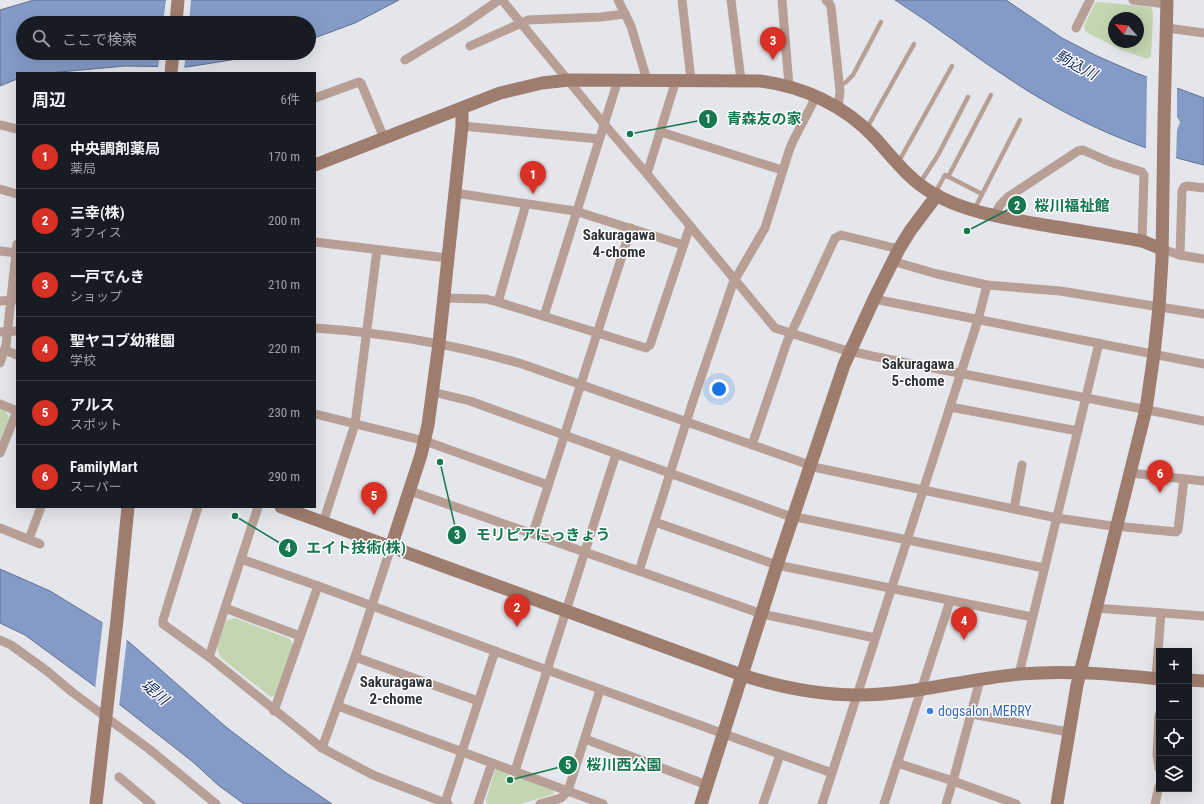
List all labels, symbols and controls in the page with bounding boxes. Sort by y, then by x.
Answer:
north arrow [1108,12,1144,48]
search box [16,16,316,60]
icon: search [30,27,52,49]
pin: 3 [760,27,786,60]
text: ここで検索 [62,31,137,49]
water label: 駒込川 [1052,46,1102,84]
text: 周辺 [32,90,66,110]
text: 6件 [281,92,300,107]
callout: 青森友の家 [698,106,809,133]
text: 青森友の家 [726,110,802,128]
text: 1 [705,112,711,126]
text: 中央調剤薬局 [70,140,160,158]
text: 1 [42,149,48,164]
text: 170 m [268,149,300,164]
text: 薬局 [70,161,96,176]
pin: 1 [520,161,546,194]
callout: 桜川福祉館 [1007,192,1118,219]
text: 桜川福祉館 [1034,197,1110,215]
text: 2 [1014,199,1020,213]
text: 三幸(株) [70,204,125,222]
text: 2 [42,213,48,228]
text: 200 m [268,213,300,228]
text: オフィス [70,225,122,240]
district label: Sakuragawa 4-chome [583,226,655,261]
text: 一戸でんき [70,268,145,286]
text: 3 [42,277,48,292]
text: 210 m [268,277,300,292]
text: ショップ [70,289,122,304]
text: 聖ヤコブ幼稚園 [70,332,175,350]
text: 4 [42,341,48,356]
text: 220 m [268,341,300,356]
text: 学校 [70,353,96,368]
district label: Sakuragawa 5-chome [882,355,954,390]
your location [709,379,729,399]
text: アルス [70,396,115,414]
text: 5 [42,405,48,420]
text: 230 m [268,405,300,420]
text: スポット [70,417,122,432]
text: FamilyMart [70,458,138,476]
pin: 6 [1147,460,1173,493]
text: 6 [42,469,48,484]
text: 290 m [268,469,300,484]
text: スーパー [70,479,122,494]
pin: 5 [361,482,387,515]
callout: モリピアにっきょう [447,521,618,548]
text: モリピアにっきょう [475,526,611,544]
text: 3 [454,528,460,542]
callout: エイト技術(株) [278,534,414,561]
text: エイト技術(株) [306,539,406,557]
text: 4 [285,541,291,555]
pin: 2 [504,594,530,627]
pin: 4 [951,607,977,640]
map controls [1156,648,1192,792]
button: + [1156,648,1192,684]
district label: Sakuragawa 2-chome [360,673,432,708]
water label: 堤川 [138,676,174,710]
button: − [1156,684,1192,720]
place label: dogsalon MERRY [938,703,1032,719]
marker: dogsalon MERRY [925,706,935,716]
button: locate [1156,720,1192,756]
callout: 桜川西公園 [558,751,669,778]
text: 桜川西公園 [586,756,662,774]
button: layers [1156,756,1192,792]
text: 5 [565,758,571,772]

